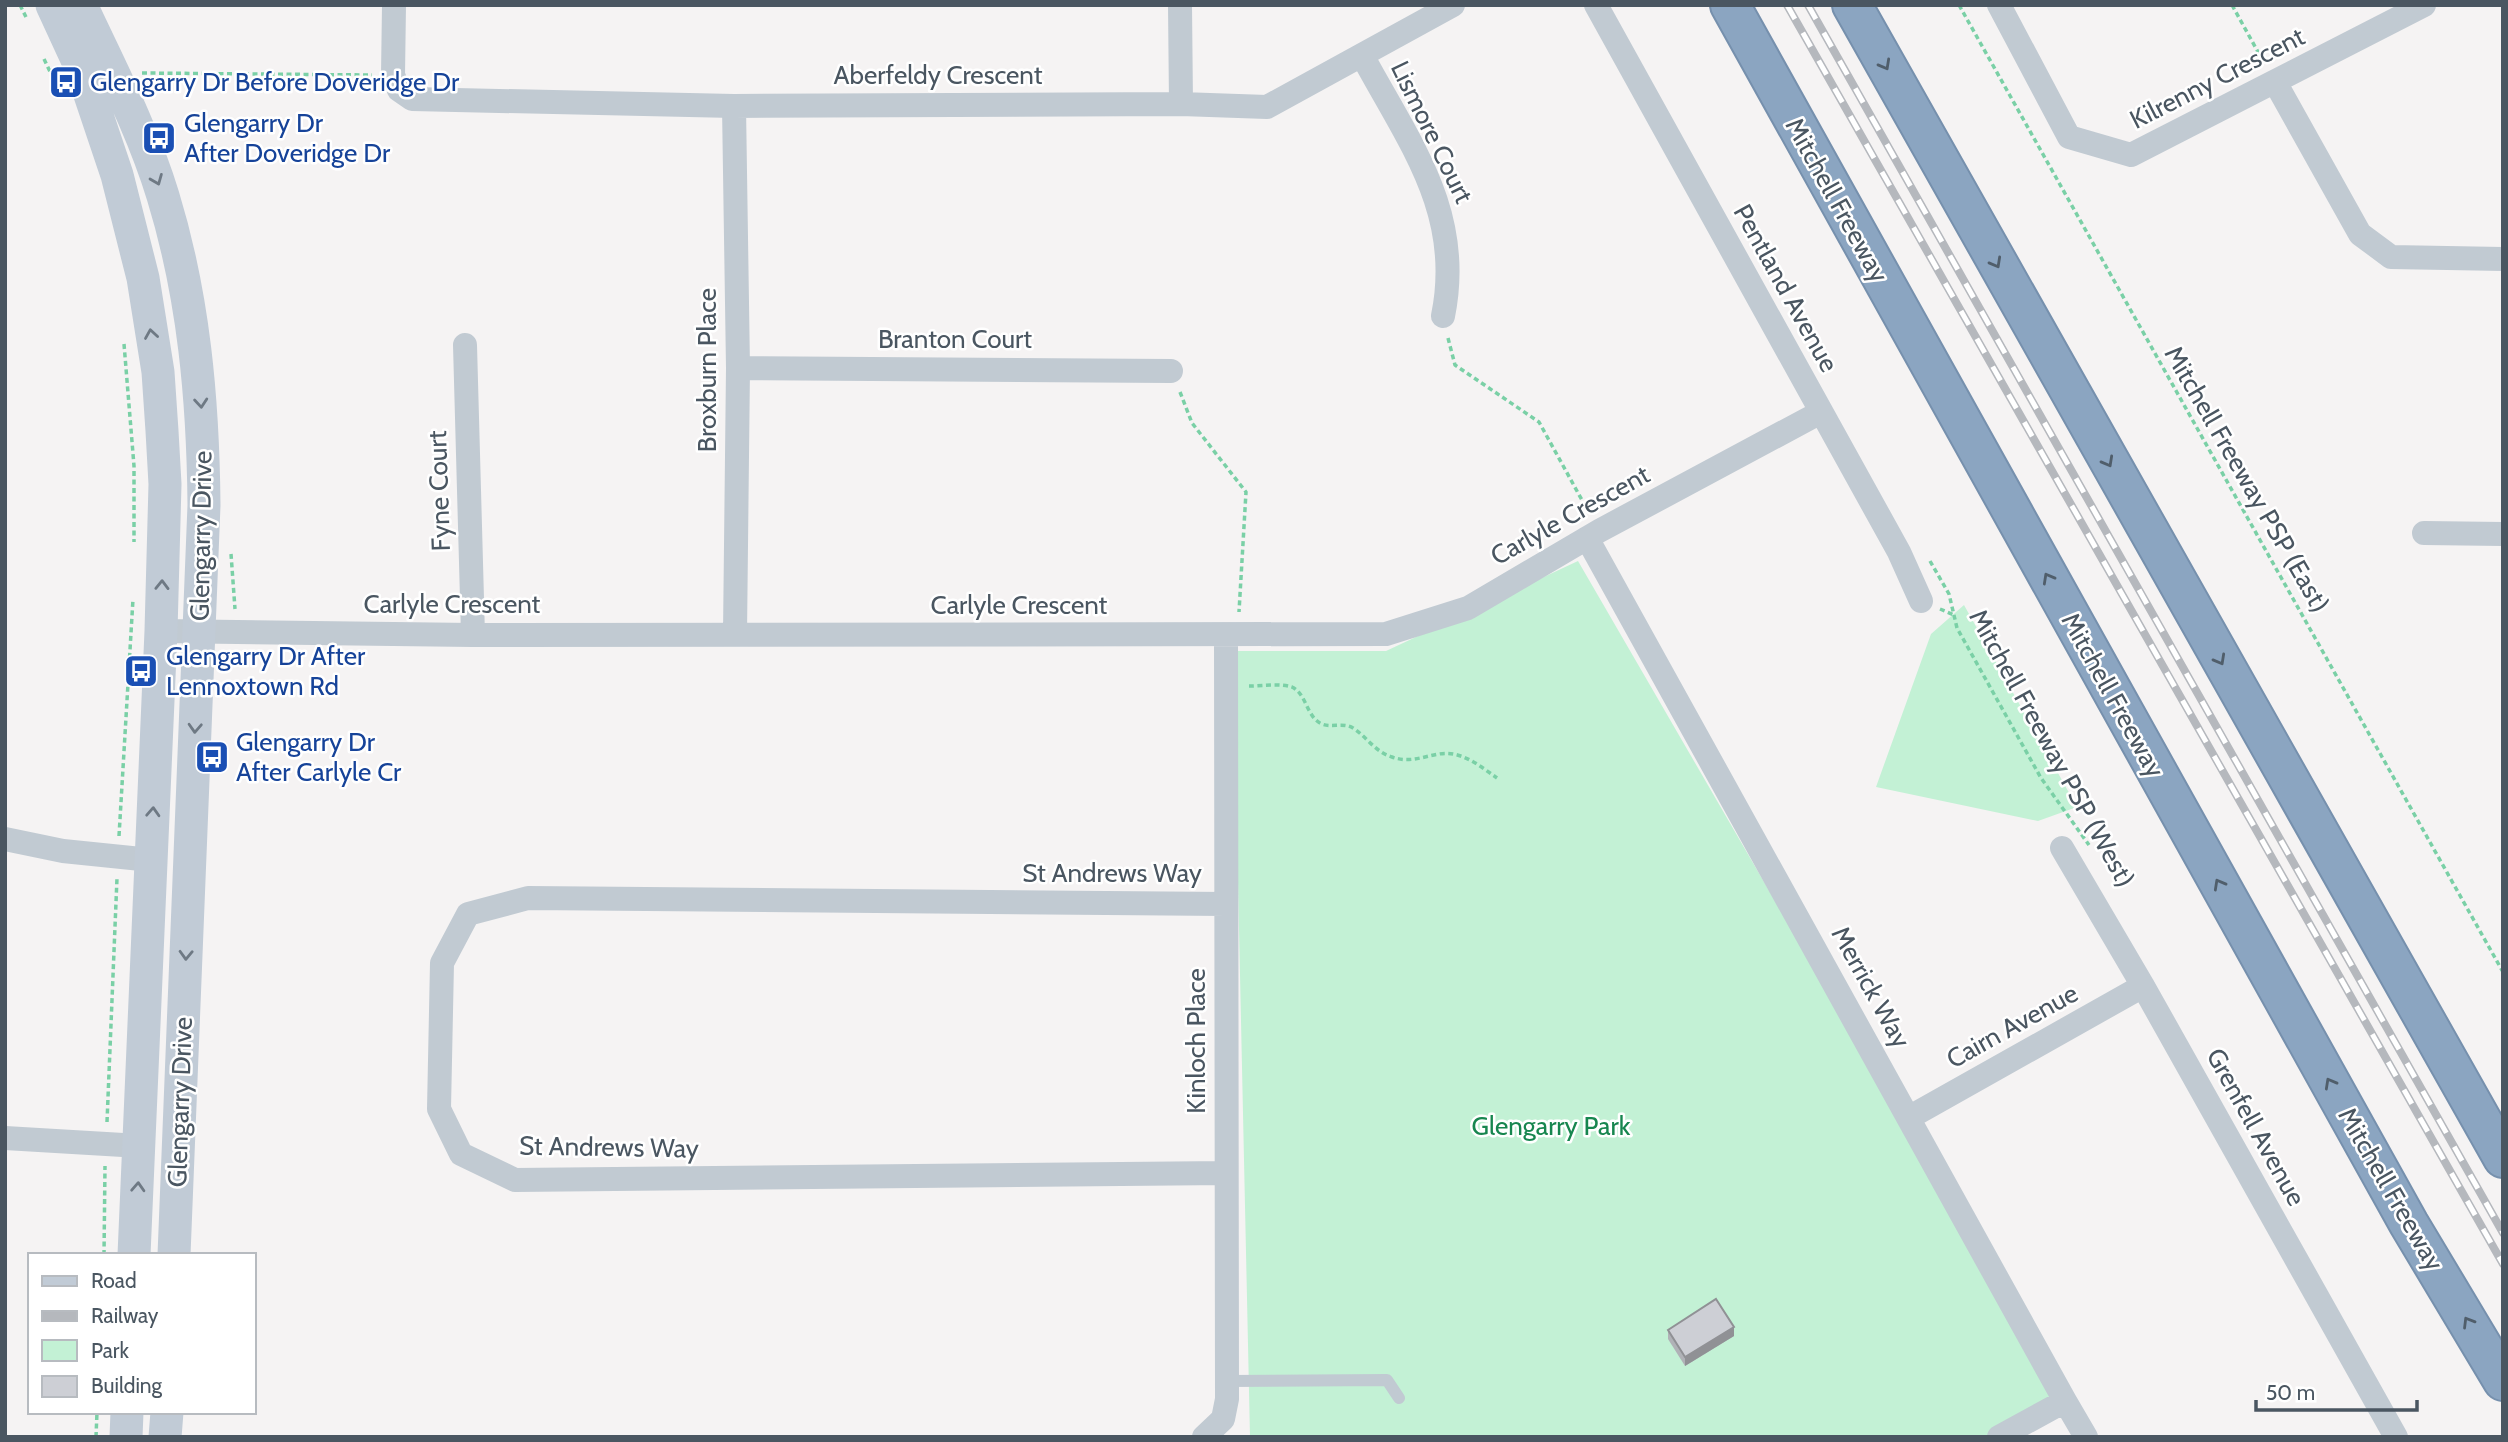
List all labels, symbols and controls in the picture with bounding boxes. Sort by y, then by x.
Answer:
street label: Kilrenny Crescent [2124,20,2310,136]
street label: Lismore Court [1384,56,1480,208]
one-way arrow [1877,58,1890,70]
street label: Aberfeldy Crescent [834,59,1043,91]
bus stop icon: Glengarry Dr Before Doveridge Dr [47,63,85,101]
place label: Glengarry Dr Before Doveridge Dr [90,66,460,98]
place label: Glengarry Dr After Doveridge Dr [184,107,391,169]
street label: Mitchell Freeway [1779,112,1895,288]
bus stop icon: Glengarry Dr After Doveridge Dr [140,119,178,157]
one-way arrow [149,173,163,185]
street label: Pentland Avenue [1727,199,1845,377]
one-way arrow [1988,256,2001,269]
street label: Broxburn Place [691,288,723,452]
street label: Branton Court [878,323,1032,355]
one-way arrow [144,328,159,340]
street label: Mitchell Freeway PSP (East) [2158,340,2336,618]
one-way arrow [194,397,209,408]
street label: Fyne Court [421,430,457,552]
street label: Glengarry Drive [184,451,218,621]
one-way arrow [2100,454,2113,467]
street label: Carlyle Crescent [1485,458,1655,572]
one-way arrow [2043,573,2056,586]
one-way arrow [155,579,170,590]
street label: Carlyle Crescent [364,588,541,620]
street label: Carlyle Crescent [931,589,1108,621]
street label: Mitchell Freeway PSP (West) [1962,604,2142,892]
street label: Mitchell Freeway [2055,607,2171,783]
place label: Glengarry Dr After Lennoxtown Rd [166,640,366,702]
bus stop icon: Glengarry Dr After Lennoxtown Rd [122,652,160,690]
one-way arrow [2212,652,2225,665]
one-way arrow [187,723,202,734]
place label: Glengarry Dr After Carlyle Cr [236,726,402,788]
bus stop icon: Glengarry Dr After Carlyle Cr [193,738,231,776]
one-way arrow [146,807,161,818]
street label: St Andrews Way [1022,857,1202,889]
one-way arrow [2214,879,2227,891]
street label: Merrick Way [1825,921,1917,1053]
one-way arrow [178,950,193,961]
street label: Kinloch Place [1180,968,1212,1114]
street label: Cairn Avenue [1941,977,2083,1075]
street label: Glengarry Drive [161,1016,199,1188]
street label: Grenfell Avenue [2200,1043,2312,1211]
one-way arrow [2325,1077,2338,1090]
street label: Mitchell Freeway [2331,1102,2451,1276]
park label: Glengarry Park [1472,1110,1631,1142]
street label: St Andrews Way [519,1129,699,1165]
one-way arrow [130,1181,145,1192]
legend [28,1253,256,1414]
text: Road [91,1268,137,1293]
text: Railway [91,1303,159,1328]
one-way arrow [2463,1317,2476,1330]
text: Park [91,1338,129,1363]
scale bar [2256,1368,2417,1412]
text: Building [91,1373,163,1398]
text: 50 m [2266,1380,2315,1405]

